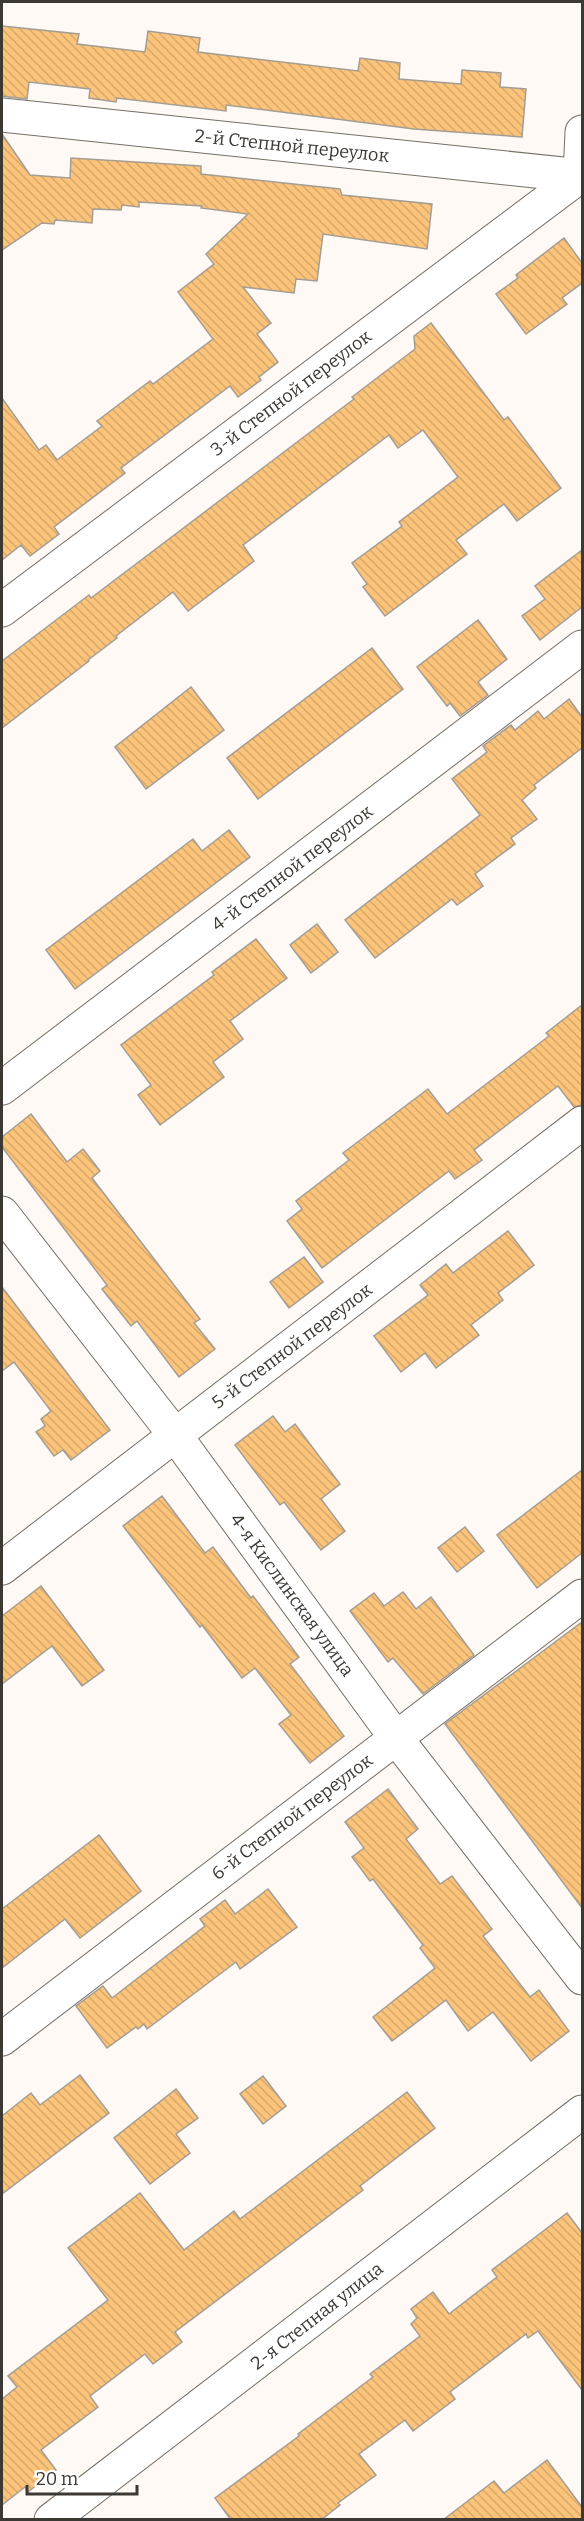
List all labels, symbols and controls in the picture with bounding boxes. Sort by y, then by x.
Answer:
street label: 2-й Степной переулок [194,125,391,167]
street label: 3-й Степной переулок [206,325,376,461]
street label: 4-й Степной переулок [207,800,377,936]
street label: 5-й Степной переулок [208,1278,377,1413]
street label: 4-я Кислинская улица [226,1509,359,1681]
street label: 6-й Степной переулок [207,1749,377,1885]
street label: 2-я Степная улица [247,2258,387,2374]
scale bar [27,2458,136,2496]
text: 20 m [36,2468,78,2490]

